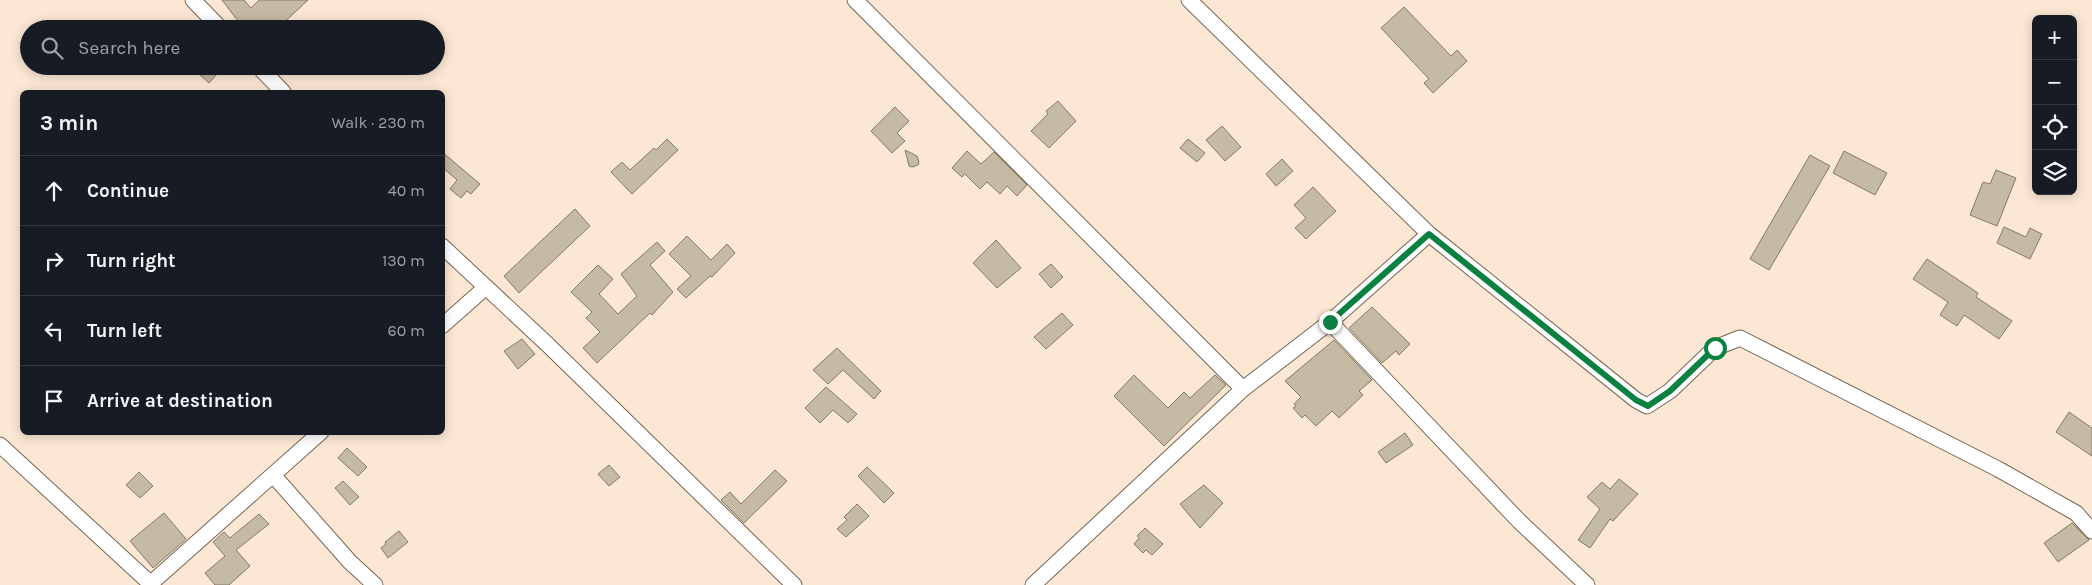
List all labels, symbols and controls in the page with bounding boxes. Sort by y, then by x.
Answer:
map controls [2032,15,2077,195]
button: + [2032,15,2077,60]
search box [20,20,445,75]
icon: search [38,34,66,62]
text: Search here [78,37,180,59]
button: − [2032,60,2077,105]
button: locate [2032,105,2077,150]
text: 3 min [40,111,98,135]
text: Walk · 230 m [331,113,425,132]
button: layers [2032,150,2077,195]
icon: ahead [40,177,68,205]
text: Continue [87,180,169,202]
text: 40 m [388,181,425,200]
icon: right [40,247,68,275]
text: Turn right [87,250,176,272]
text: 130 m [382,251,425,270]
route end [1319,311,1342,334]
icon: left [40,317,68,345]
text: Turn left [87,320,162,342]
text: 60 m [388,321,425,340]
route start [1704,337,1727,360]
icon: arrive [40,387,68,415]
text: Arrive at destination [87,390,273,412]

